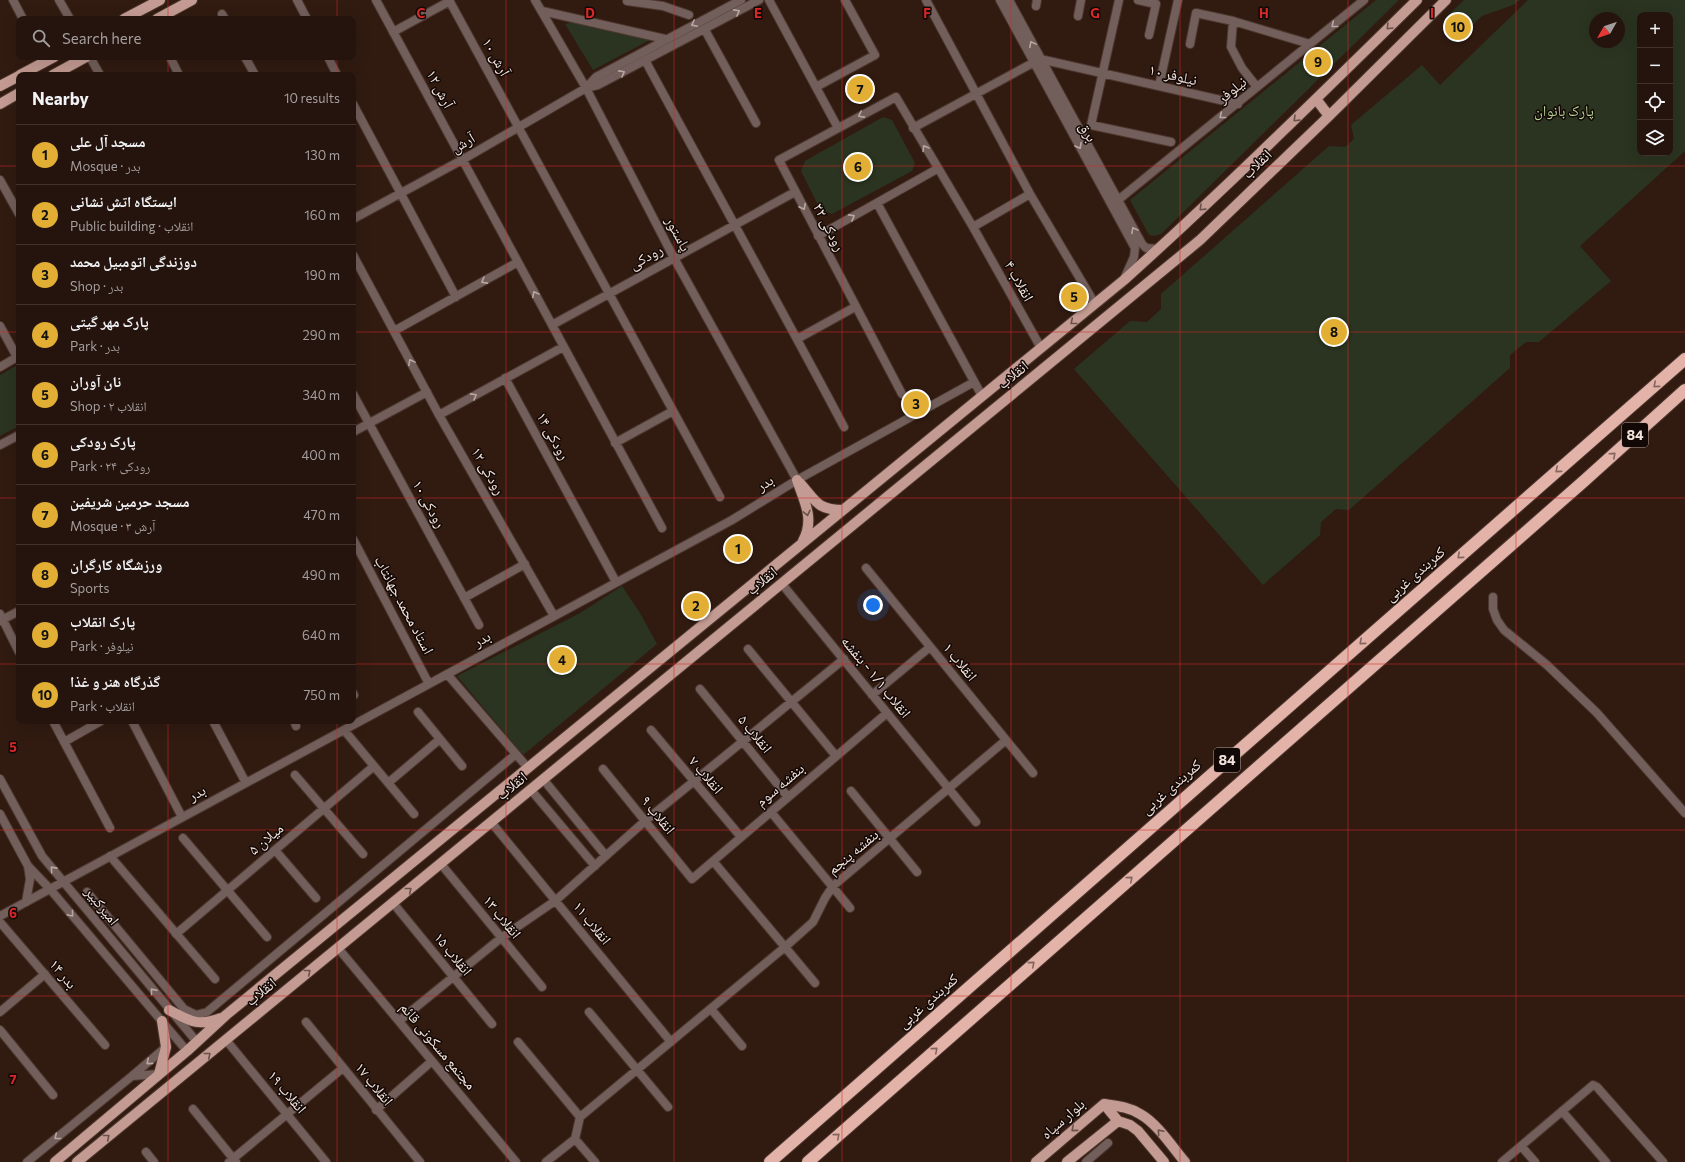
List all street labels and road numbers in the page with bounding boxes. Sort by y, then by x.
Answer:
street label: آرش ۱۰ [477,34,515,81]
street label: نیلوفر ۱۰ [1147,60,1199,89]
street label: آرش ۱۲ [422,66,459,113]
street label: نیلوفر [1212,72,1250,108]
street label: برق [1074,118,1102,146]
street label: آرش [447,128,480,158]
street label: انقلاب [1238,145,1275,182]
street label: رودکی ۲۲ [808,199,850,255]
street label: پاستور [661,212,696,255]
street label: رودکی [626,240,667,274]
street label: انقلاب ۴ [1001,257,1038,304]
street label: انقلاب [993,356,1032,392]
street label: رودکی ۱۴ [532,408,574,464]
road number: 84 [1622,423,1648,447]
street label: رودکی ۱۲ [466,444,510,499]
street label: بدر [752,470,777,496]
street label: رودکی ۱۰ [408,476,450,532]
street label: کمربندی غربی [1380,542,1450,606]
street label: استاد محمد جهانتاب [371,552,438,657]
street label: انقلاب [742,562,781,598]
street label: بدر [469,626,494,651]
street label: انقلاب ۱/۱ - بنفشه [838,632,915,721]
street label: انقلاب ۱ [940,639,982,684]
street label: انقلاب ۵ [735,711,777,756]
road number: 84 [1214,748,1240,772]
street label: انقلاب ۷ [685,752,728,797]
street label: کمربندی غربی [1136,755,1206,819]
street label: بنفشه سوم [751,759,809,811]
street label: انقلاب [492,767,531,803]
street label: بدر [184,780,209,805]
street label: انقلاب ۹ [638,792,680,837]
street label: میلان ۵ [244,818,288,859]
street label: بنفشه پنجم [823,825,883,879]
street label: امیرکبیر [81,882,124,929]
street label: انقلاب ۱۳ [480,891,526,942]
street label: انقلاب ۱۱ [570,897,616,948]
street label: انقلاب ۱۵ [431,928,477,979]
street label: بدر ۱۴ [45,955,81,993]
street label: کمربندی غربی [893,969,963,1033]
street label: انقلاب [241,973,280,1009]
street label: مجتمع مسکونی قائم [395,998,481,1094]
street label: انقلاب ۱۷ [352,1058,398,1109]
street label: انقلاب ۱۹ [264,1066,311,1117]
street label: بلوار سپاه [1037,1094,1089,1143]

